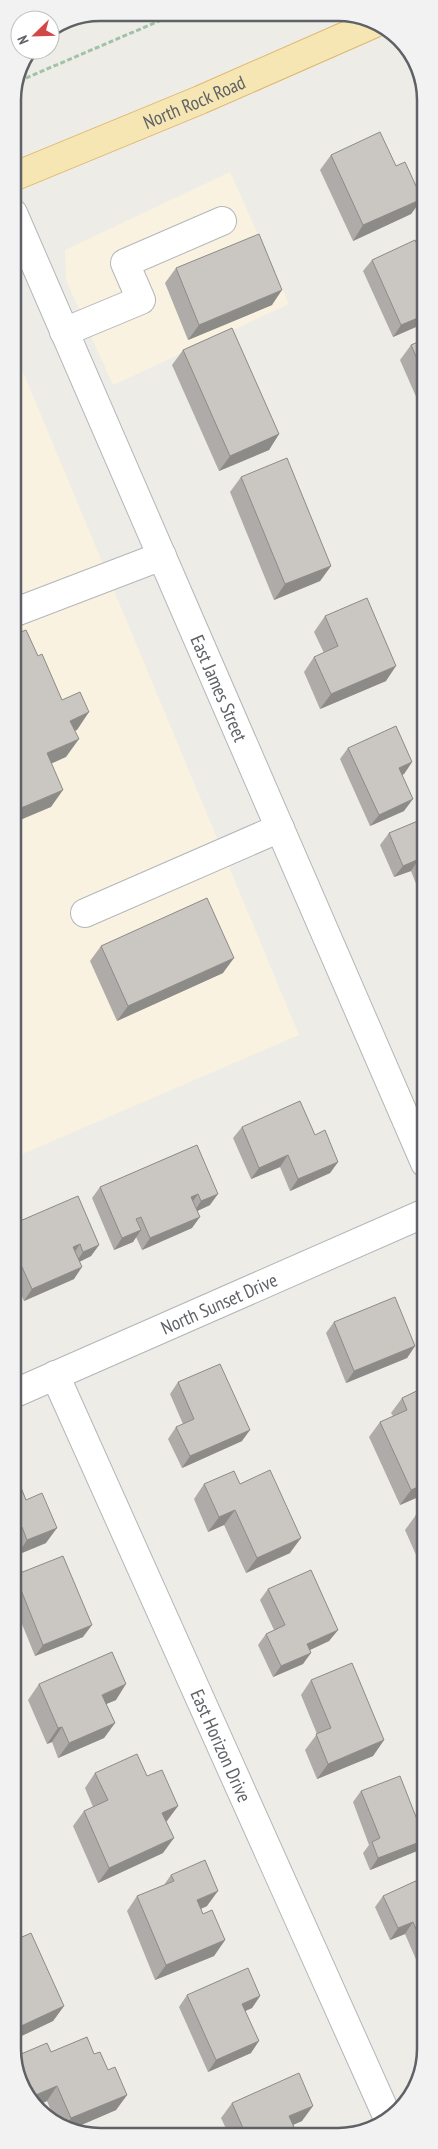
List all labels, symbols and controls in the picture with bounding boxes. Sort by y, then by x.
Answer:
north arrow [10,10,60,60]
text: N [13,33,33,47]
street label: North Rock Road [139,70,249,134]
street label: East James Street [185,631,253,746]
street label: North Sunset Drive [157,1267,281,1340]
street label: East Horizon Drive [185,1685,257,1806]

